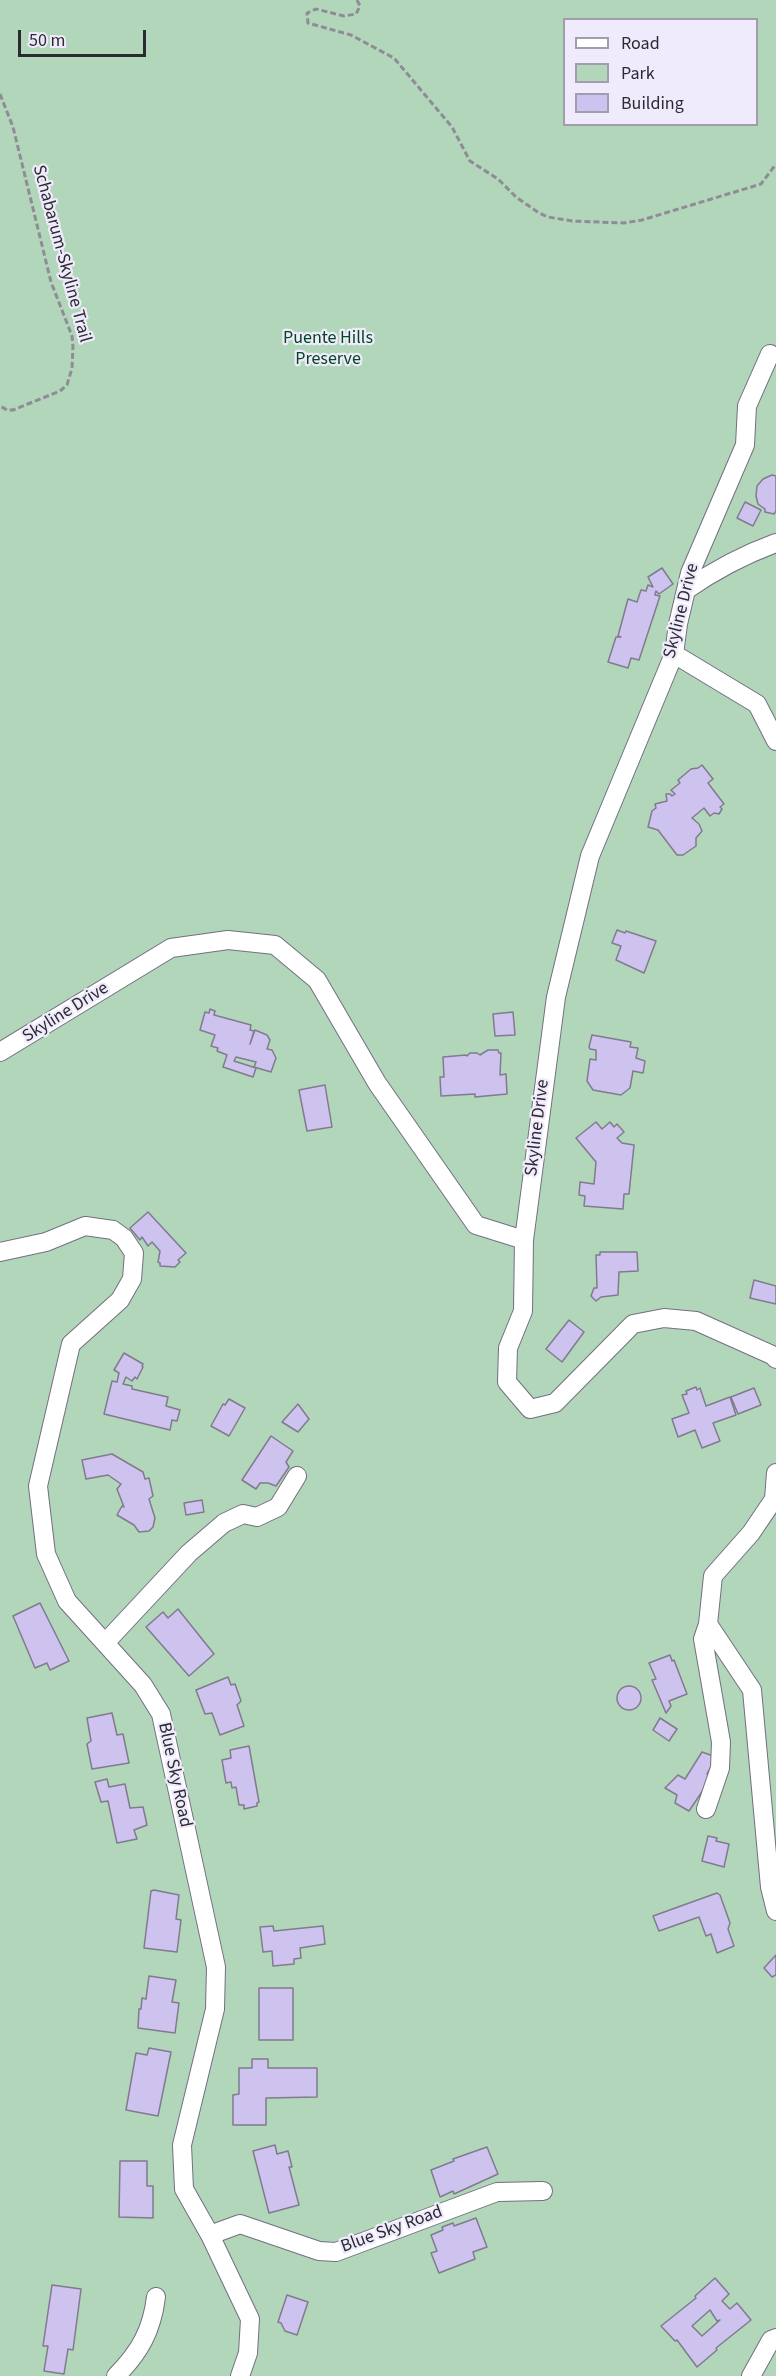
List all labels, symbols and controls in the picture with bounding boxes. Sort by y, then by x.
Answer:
scale bar [21,18,148,56]
legend [563,18,758,126]
text: 50 m [29,28,65,53]
text: Road [621,31,660,56]
text: Park [621,61,655,86]
text: Building [621,91,684,116]
street label: Schabarum-Skyline Trail [27,163,95,345]
park label: Puente Hills Preserve [283,328,373,370]
street label: Skyline Drive [660,561,704,661]
street label: Skyline Drive [19,978,113,1048]
street label: Skyline Drive [521,1078,555,1178]
street label: Blue Sky Road [152,1721,196,1829]
street label: Blue Sky Road [338,2202,446,2258]

